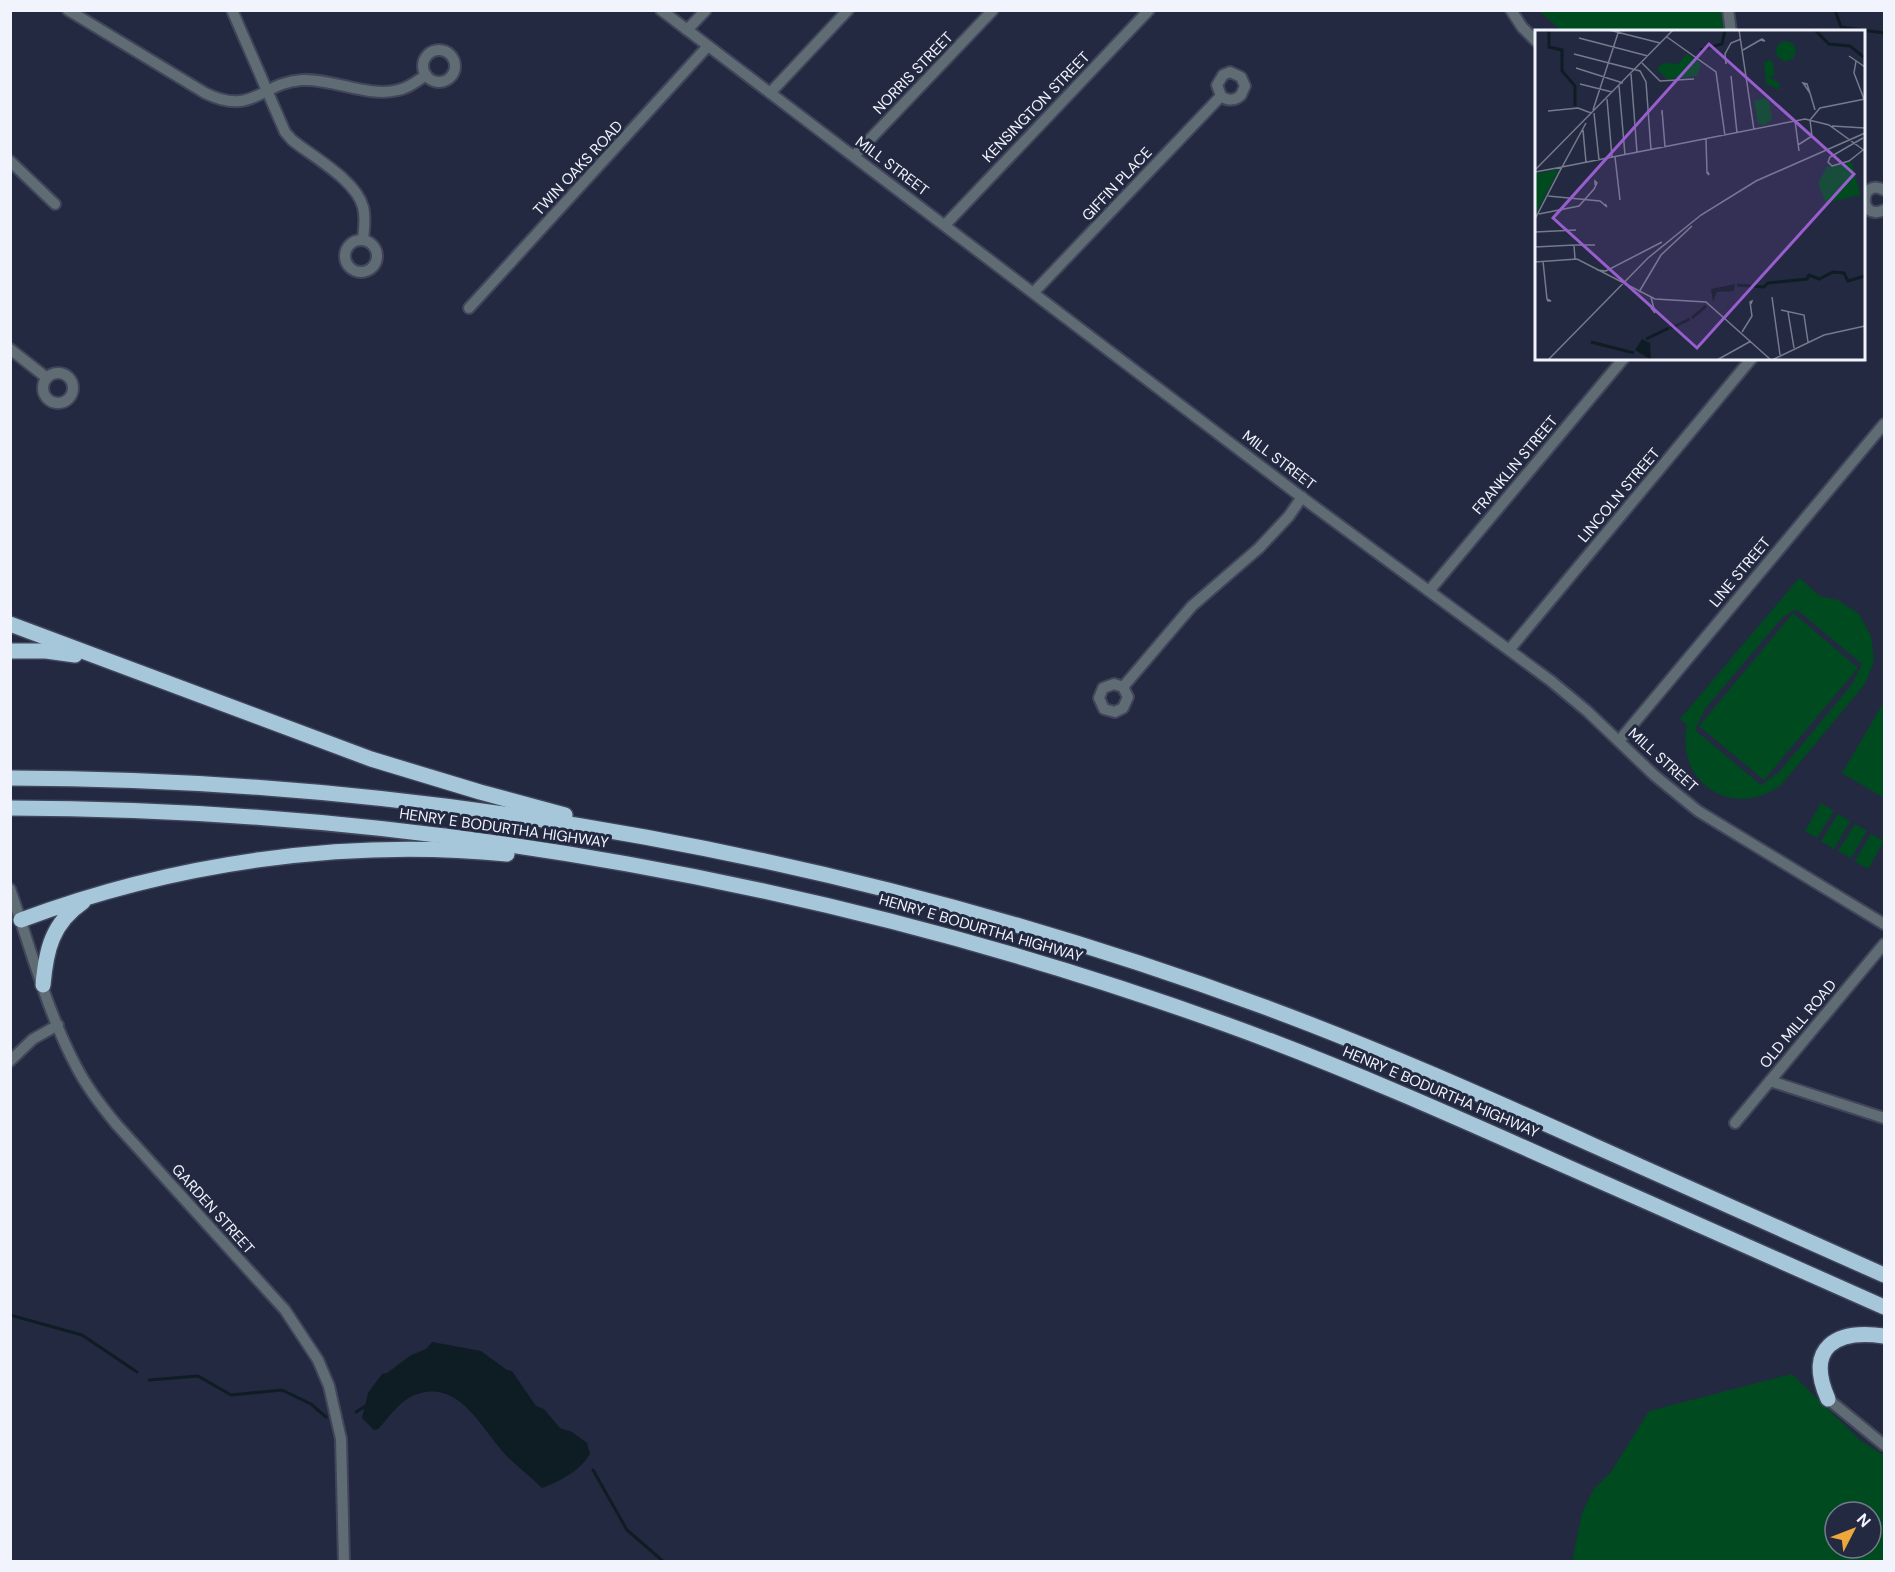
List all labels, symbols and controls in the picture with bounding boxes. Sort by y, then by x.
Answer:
street label: NORRIS STREET [869,28,957,118]
inset map [1535,30,1865,360]
street label: KENSINGTON STREET [978,47,1094,167]
street label: TWIN OAKS ROAD [529,116,627,220]
street label: MILL STREET [851,132,933,200]
street label: GIFFIN PLACE [1078,143,1156,225]
street label: FRANKLIN STREET [1468,411,1562,519]
street label: MILL STREET [1238,426,1320,494]
street label: LINCOLN STREET [1574,444,1664,546]
street label: LINE STREET [1705,533,1775,611]
street label: MILL STREET [1624,723,1702,797]
street label: HENRY E BODURTHA HIGHWAY [398,803,610,853]
street label: HENRY E BODURTHA HIGHWAY [877,889,1086,967]
street label: OLD MILL ROAD [1755,976,1841,1072]
street label: HENRY E BODURTHA HIGHWAY [1340,1042,1542,1143]
street label: GARDEN STREET [167,1160,259,1258]
north arrow [1823,1500,1883,1560]
text: N [1852,1509,1875,1532]

